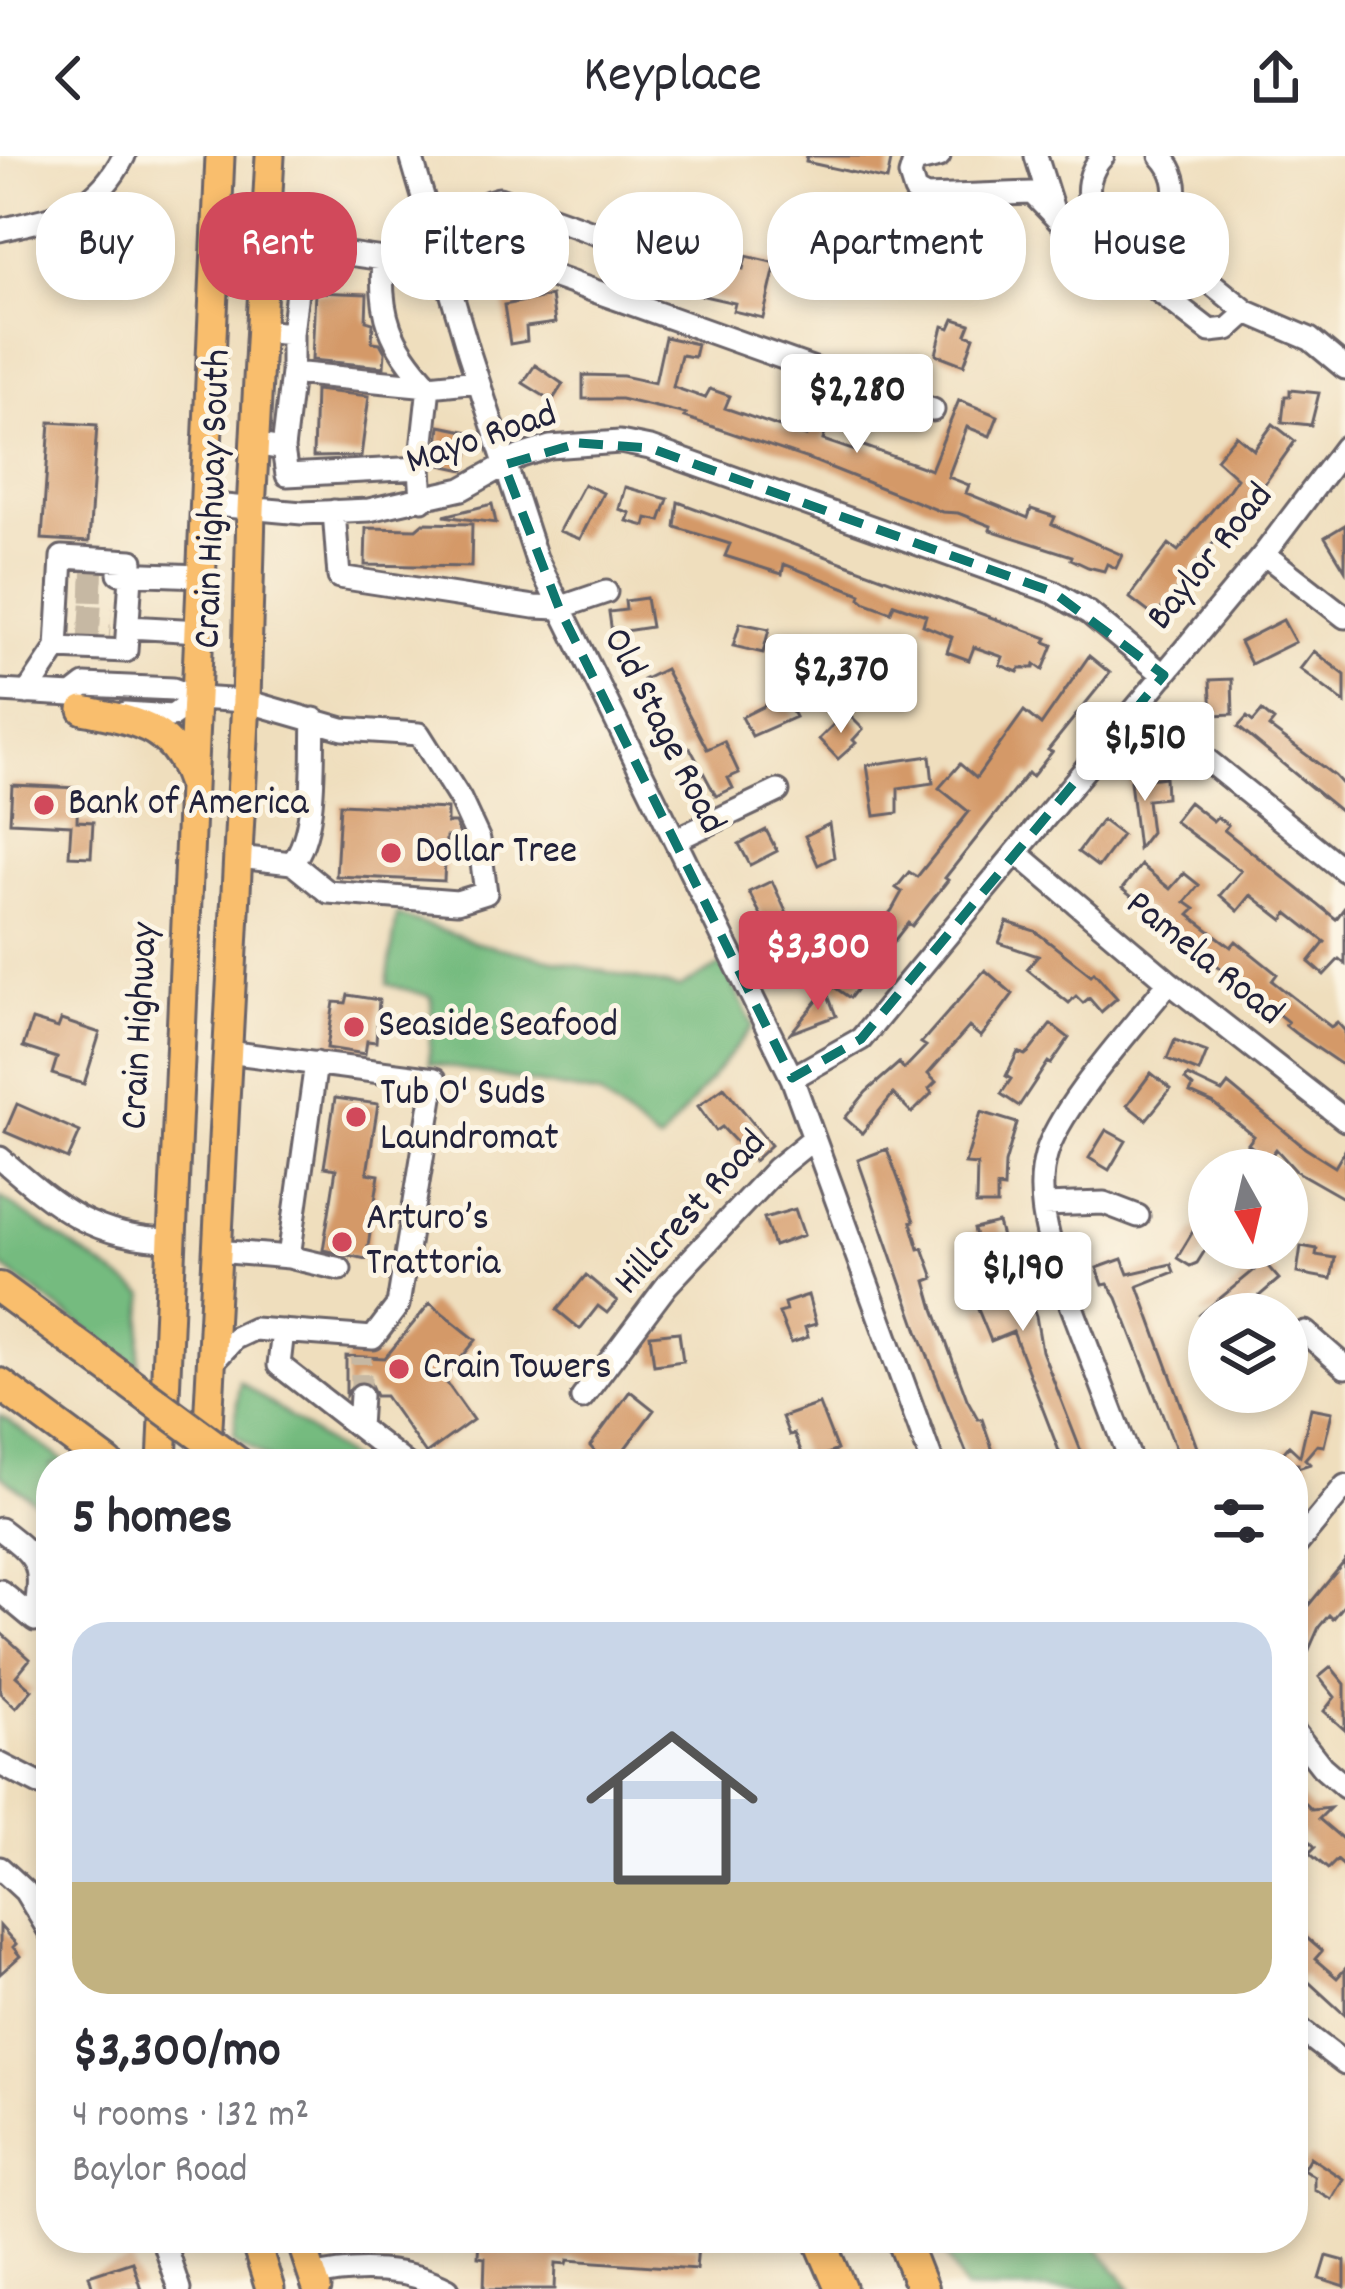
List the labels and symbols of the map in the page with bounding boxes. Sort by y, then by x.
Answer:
street label: Crain Highway South [182,348,248,650]
pin: $2,280 [759,354,955,456]
street label: Mayo Road [399,389,565,491]
street label: Baylor Road [1135,472,1289,644]
street label: Old Stage Road [586,619,738,845]
pin: $2,370 [743,634,939,736]
pin: $1,510 [1047,702,1243,804]
place label: Bank of America [68,778,309,833]
marker: Bank of America [31,792,57,818]
place label: Dollar Tree [415,826,577,881]
marker: Dollar Tree [378,840,404,866]
street label: Pamela Road [1112,879,1294,1041]
pin: $3,300 [720,911,916,1013]
street label: Crain Highway [109,920,175,1131]
place label: Seaside Seafood [378,1000,618,1055]
marker: Seaside Seafood [341,1014,367,1040]
place label: Tub O' Suds Laundromat [380,1068,559,1168]
marker: Tub O' Suds Laundromat [343,1104,369,1130]
street label: Hillcrest Road [603,1119,781,1309]
north arrow [1188,1149,1308,1269]
place label: Arturo’s Trattoria [366,1193,501,1293]
marker: Arturo’s Trattoria [329,1229,355,1255]
pin: $1,190 [925,1232,1121,1334]
place label: Crain Towers [423,1342,612,1397]
marker: Crain Towers [386,1356,412,1382]

